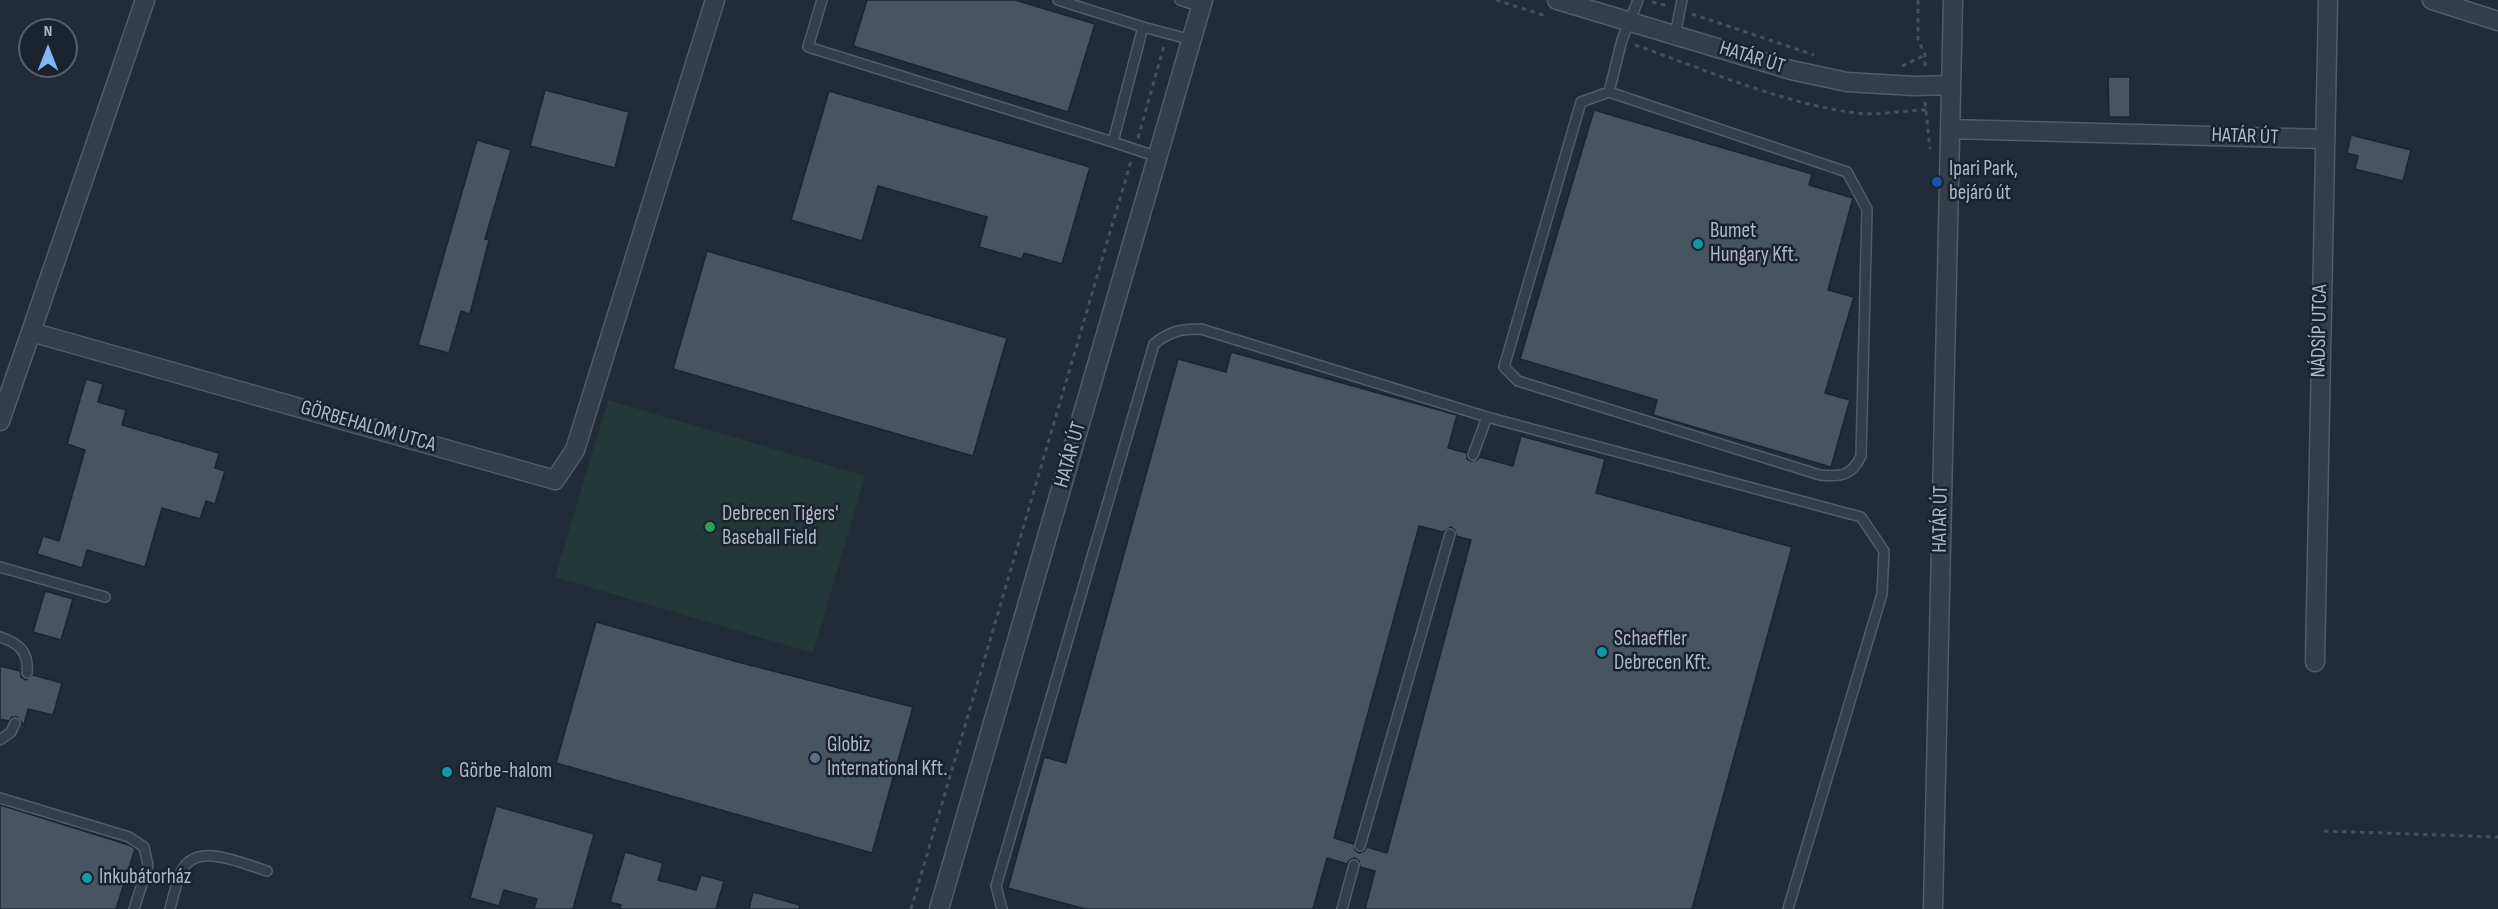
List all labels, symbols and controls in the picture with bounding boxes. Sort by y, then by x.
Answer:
north arrow [18,18,78,78]
text: N [44,22,52,41]
street label: HATÁR ÚT [1716,36,1788,80]
street label: HATÁR ÚT [2211,123,2279,151]
place label: Ipari Park, bejáró út [1949,157,2018,207]
marker: Ipari Park, bejáró út [1930,175,1944,189]
place label: Bumet Hungary Kft. [1710,219,1798,269]
marker: Bumet Hungary Kft. [1691,237,1705,251]
street label: NÁDSÍP UTCA [2307,284,2333,378]
street label: GÖRBEHALOM UTCA [297,396,439,458]
street label: HATÁR ÚT [1050,419,1092,491]
street label: HATÁR ÚT [1928,485,1954,553]
place label: Debrecen Tigers' Baseball Field [722,502,838,552]
marker: Debrecen Tigers' Baseball Field [703,520,717,534]
place label: Schaeffler Debrecen Kft. [1614,627,1711,677]
marker: Schaeffler Debrecen Kft. [1595,645,1609,659]
place label: Globiz International Kft. [827,733,947,783]
marker: Globiz International Kft. [808,751,822,765]
place label: Görbe-halom [459,759,552,785]
marker: Görbe-halom [440,765,454,779]
place label: Inkubátorház [99,865,191,891]
marker: Inkubátorház [80,871,94,885]

